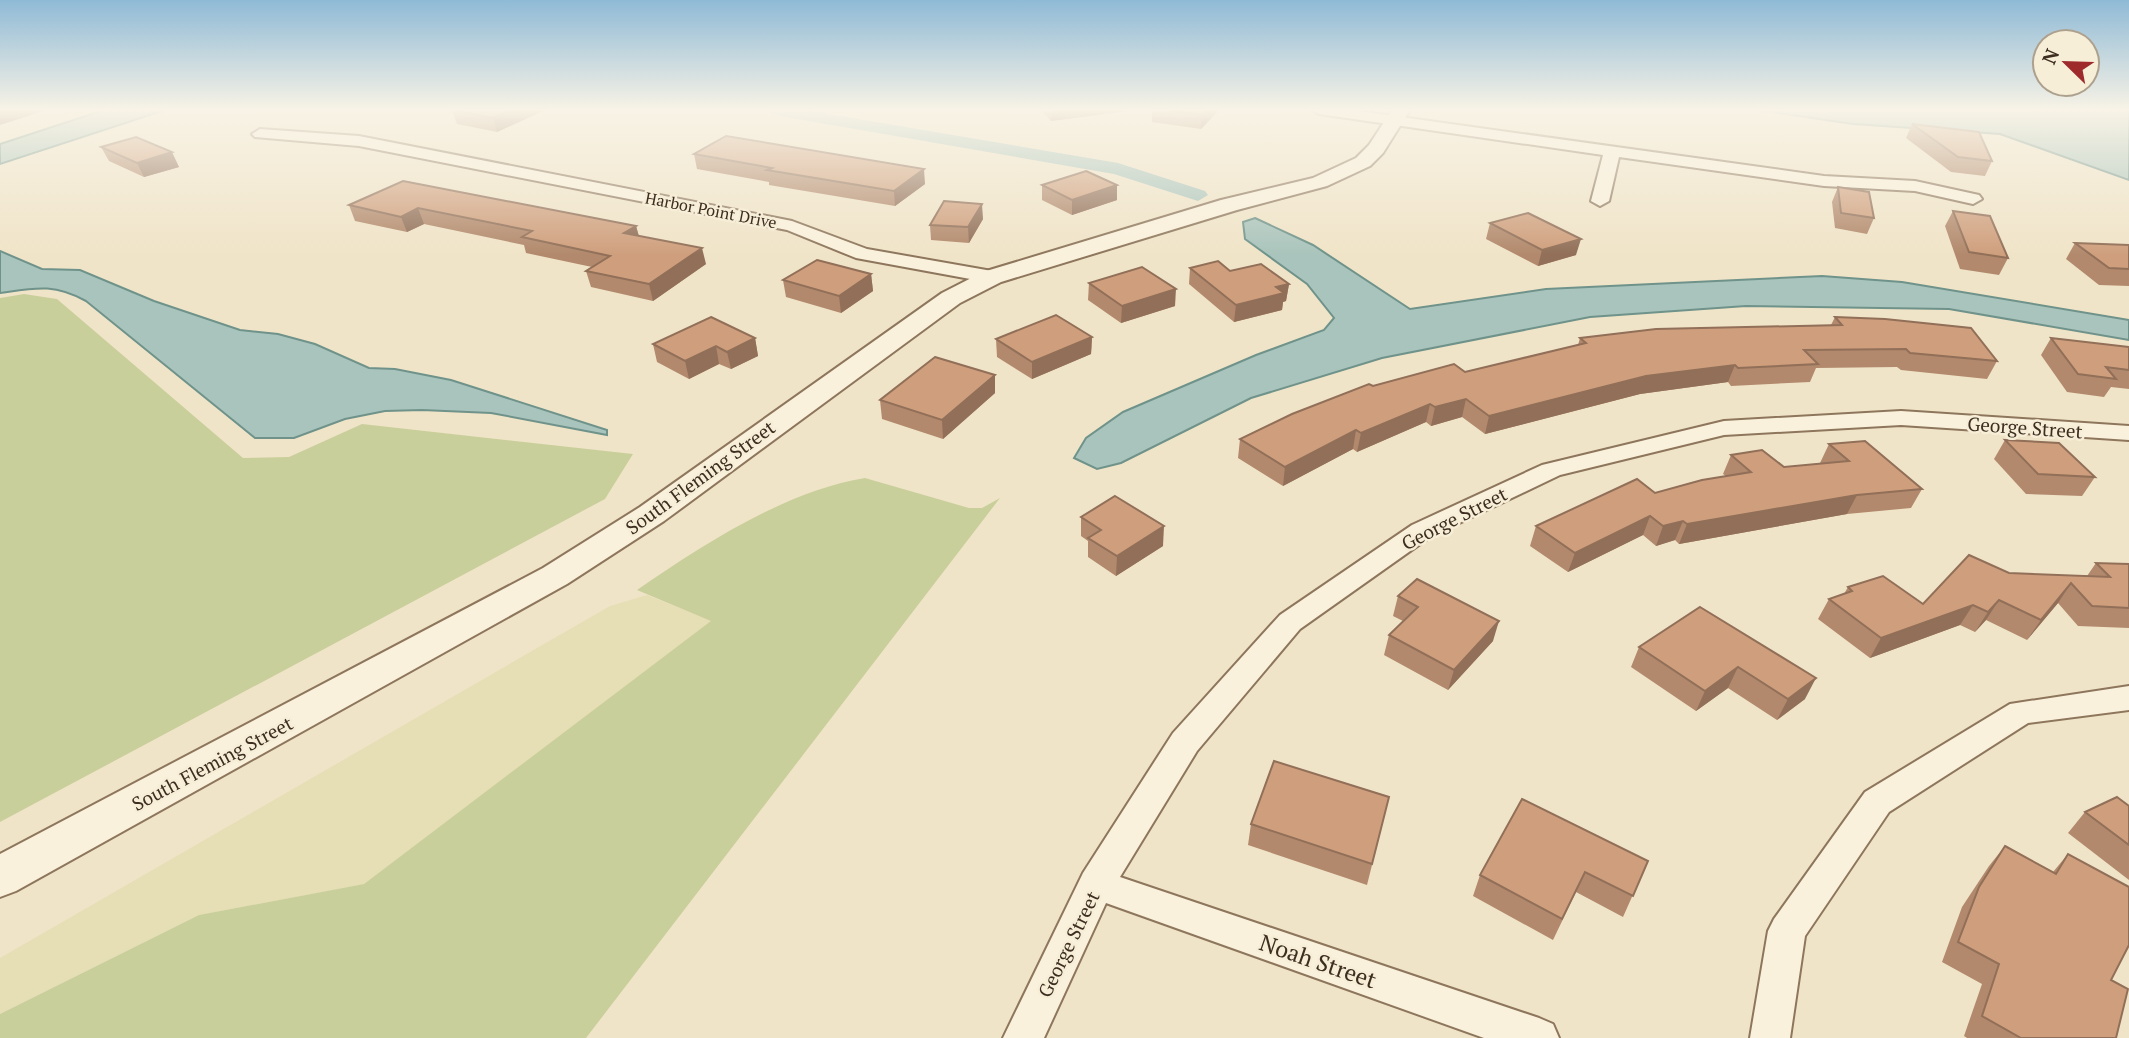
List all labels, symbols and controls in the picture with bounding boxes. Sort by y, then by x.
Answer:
north arrow [2031,28,2101,98]
text: N [2036,44,2064,68]
street label: Harbor Point Drive [643,186,779,234]
street label: George Street [1967,411,2083,443]
street label: South Fleming Street [620,414,780,540]
street label: George Street [1397,481,1511,555]
street label: South Fleming Street [127,710,297,816]
street label: George Street [1031,887,1105,1001]
street label: Noah Street [1255,927,1381,996]

